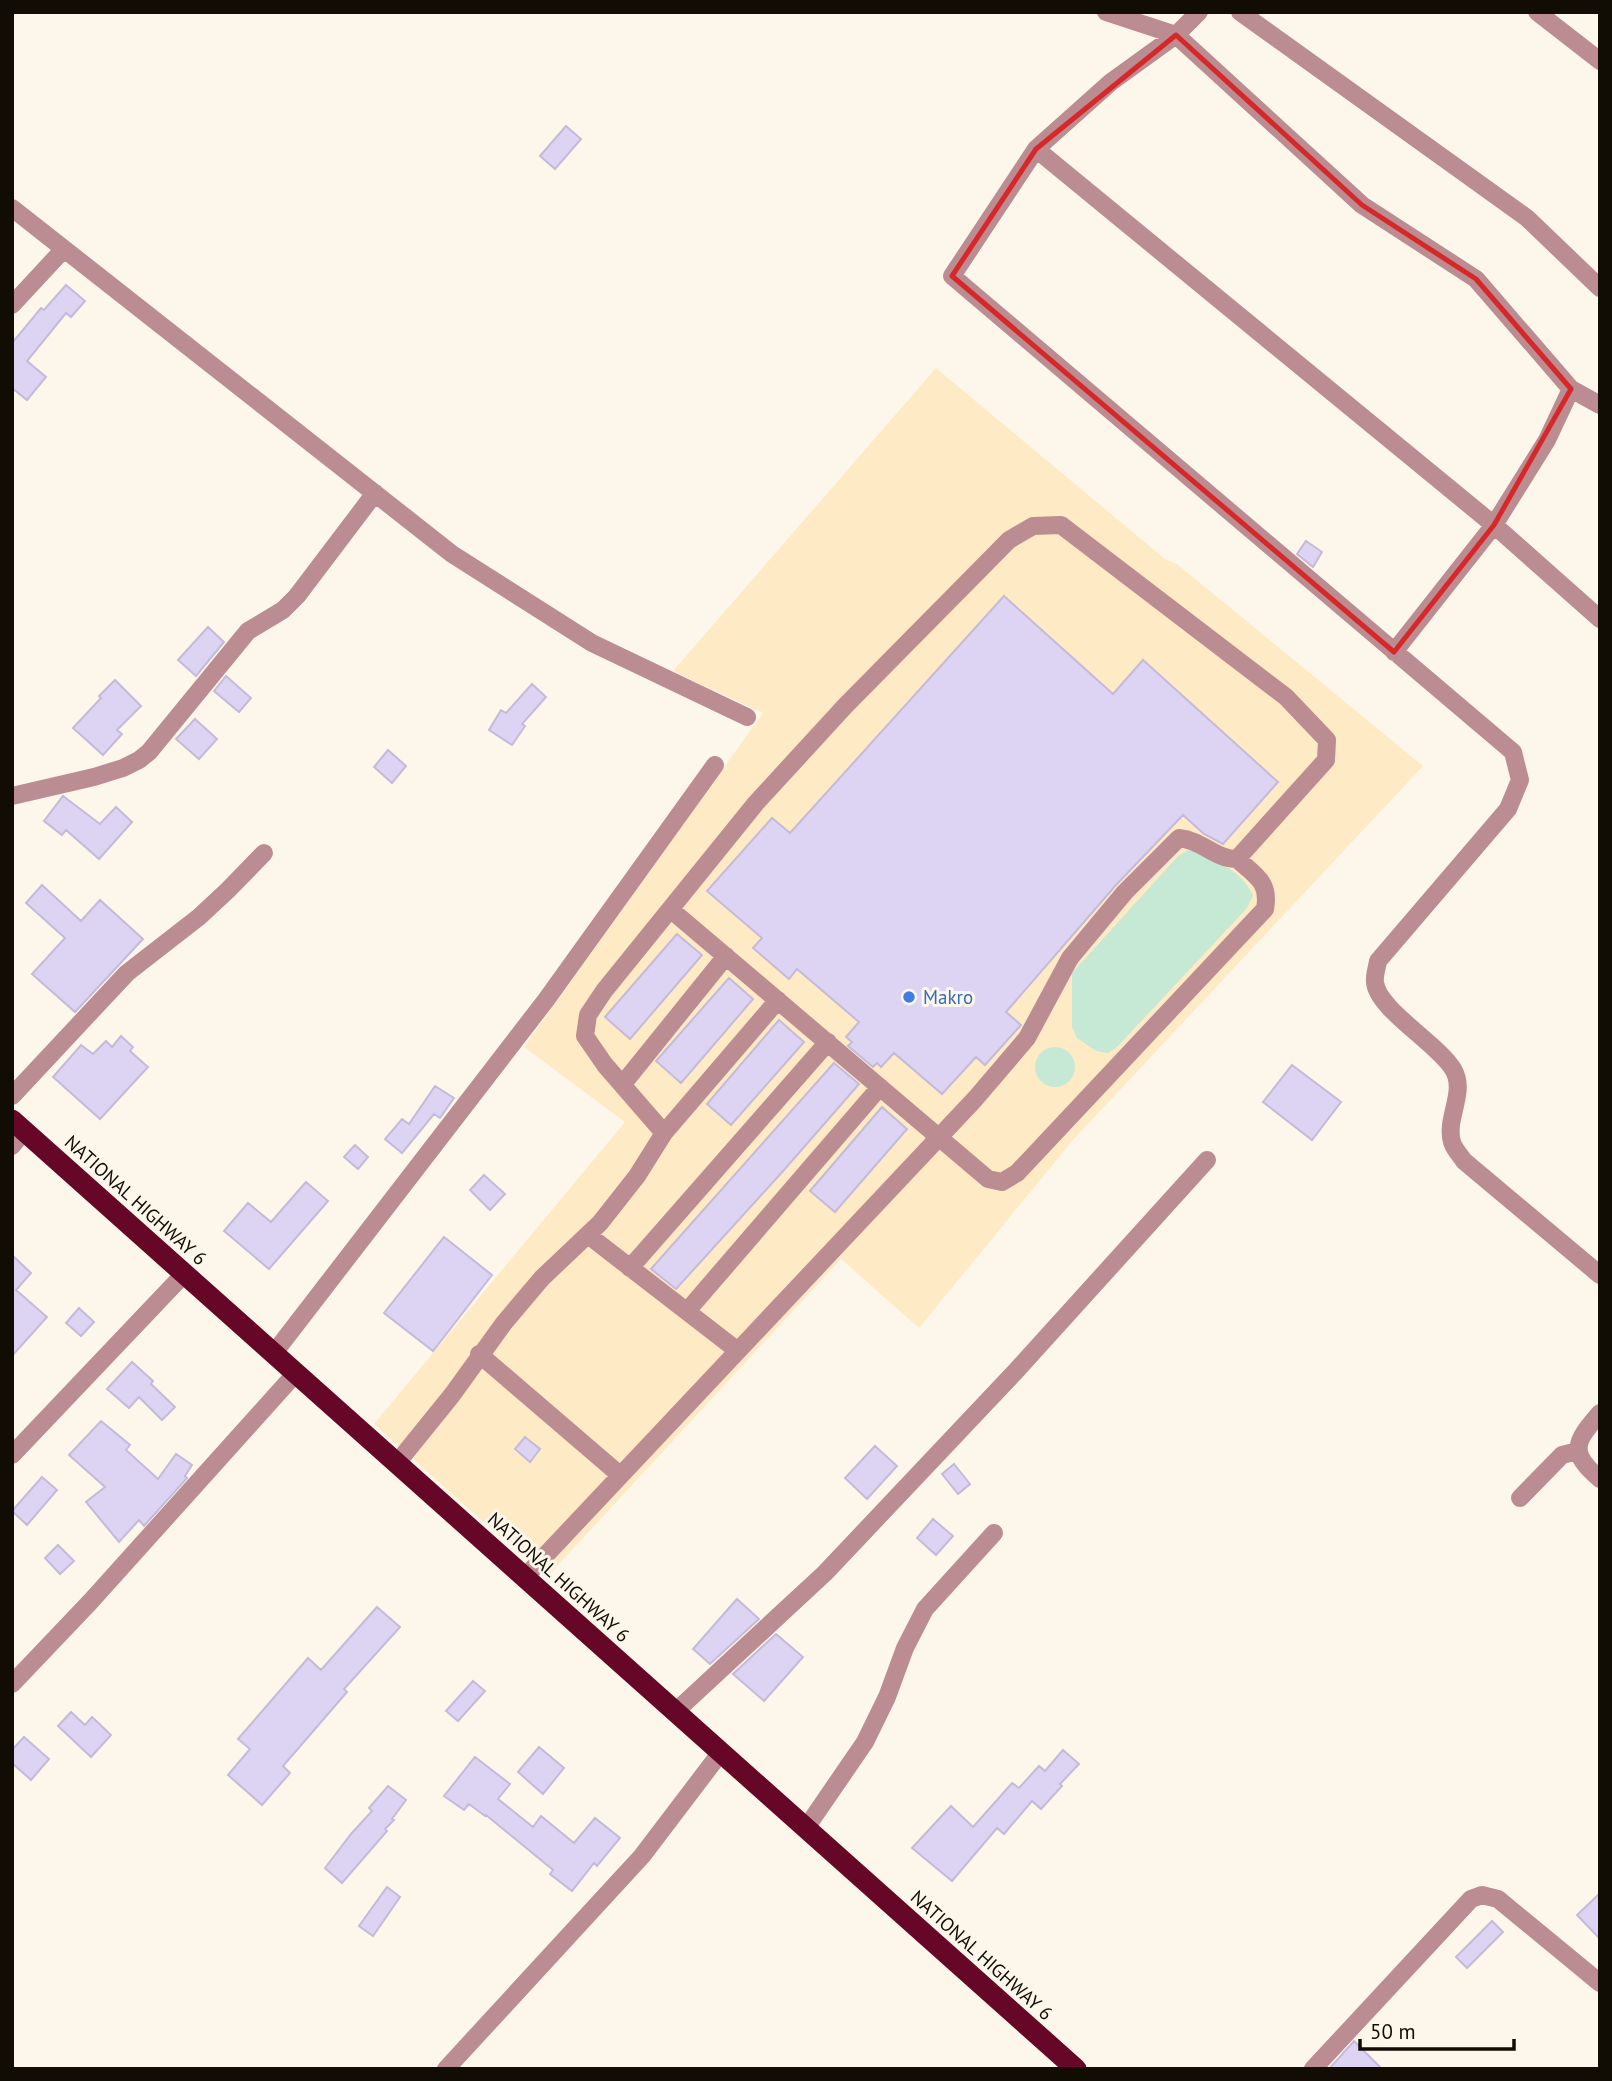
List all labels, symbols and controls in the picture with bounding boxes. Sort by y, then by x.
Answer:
place label: Makro [923,985,973,1009]
marker: Makro [901,989,917,1005]
street label: NATIONAL HIGHWAY 6 [60,1130,212,1270]
street label: NATIONAL HIGHWAY 6 [483,1507,635,1647]
street label: NATIONAL HIGHWAY 6 [906,1885,1058,2025]
scale bar [1360,2008,1514,2052]
text: 50 m [1370,2018,1416,2045]

